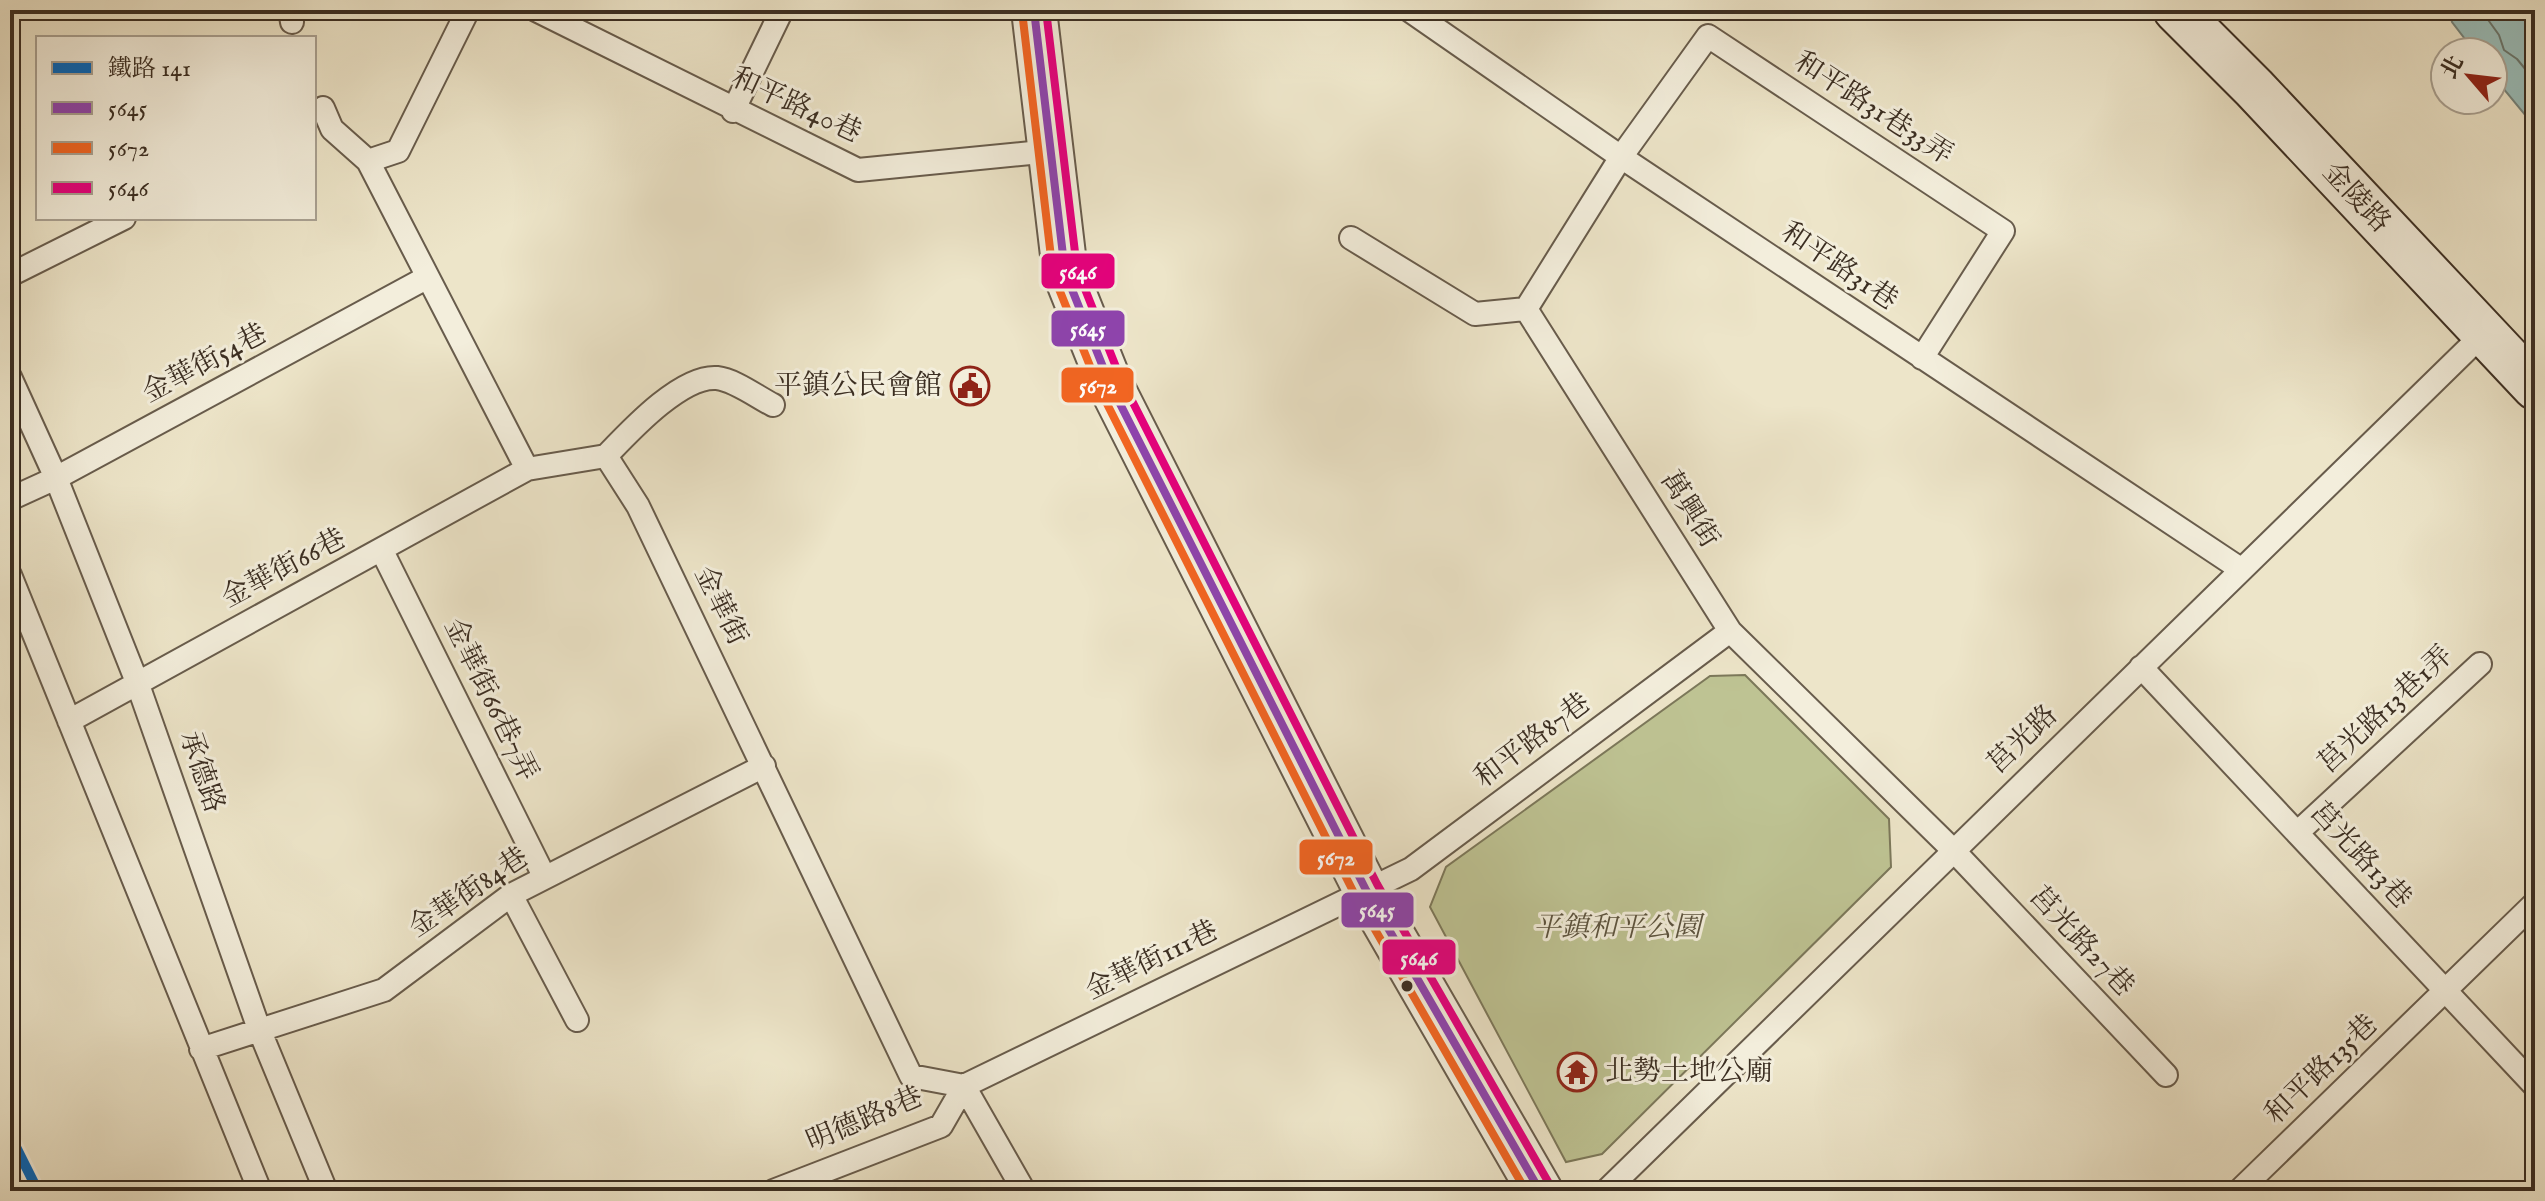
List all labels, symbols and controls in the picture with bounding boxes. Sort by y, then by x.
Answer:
legend [36,36,316,220]
north arrow [2429,36,2509,116]
street label: 和平路31巷33弄 [1787,45,1959,173]
text: 北 [2436,51,2471,84]
text: 鐵路 141 [108,54,191,85]
street label: 和平路40巷 [725,61,867,151]
text: 5645 [108,94,147,125]
text: 5672 [108,134,149,165]
street label: 金陵路 [2315,155,2397,241]
text: 5646 [108,174,150,205]
street label: 和平路31巷 [1774,215,1904,319]
line badge: 5646 [1040,252,1116,290]
text: 5646 [1059,259,1098,287]
line badge: 5645 [1050,309,1126,348]
text: 5645 [1070,316,1106,344]
street label: 金華街54巷 [137,317,273,411]
public building icon: 平鎮公民會館 [949,365,991,407]
line badge: 5672 [1060,366,1135,404]
place label: 平鎮公民會館 [774,369,942,404]
text: 5672 [1079,373,1117,401]
street label: 萬興街 [1652,465,1726,555]
street label: 金華街66巷 [216,522,352,616]
street label: 金華街 [686,561,754,651]
street label: 金華街66巷7弄 [436,613,544,787]
street label: 莒光路13巷1弄 [2311,639,2461,781]
street label: 和平路87巷 [1468,686,1598,796]
street label: 莒光路 [1981,698,2065,782]
street label: 承德路 [171,727,231,817]
street label: 莒光路13巷 [2302,795,2418,917]
line badge: 5672 [1298,838,1374,876]
street label: 金華街84巷 [403,840,535,946]
text: 5672 [1317,845,1355,873]
street label: 莒光路27巷 [2021,880,2141,1004]
line badge: 5645 [1340,891,1415,929]
text: 5645 [1359,897,1395,925]
park label: 平鎮和平公園 [1533,911,1705,946]
street label: 金華街111巷 [1080,914,1224,1008]
line badge: 5646 [1381,938,1457,976]
text: 5646 [1400,945,1439,973]
unlabelled marker [1399,978,1415,994]
street label: 和平路135巷 [2258,1008,2386,1132]
temple icon: 北勢土地公廟 [1556,1051,1598,1093]
place label: 北勢土地公廟 [1605,1055,1773,1090]
street label: 明德路8巷 [802,1080,928,1160]

